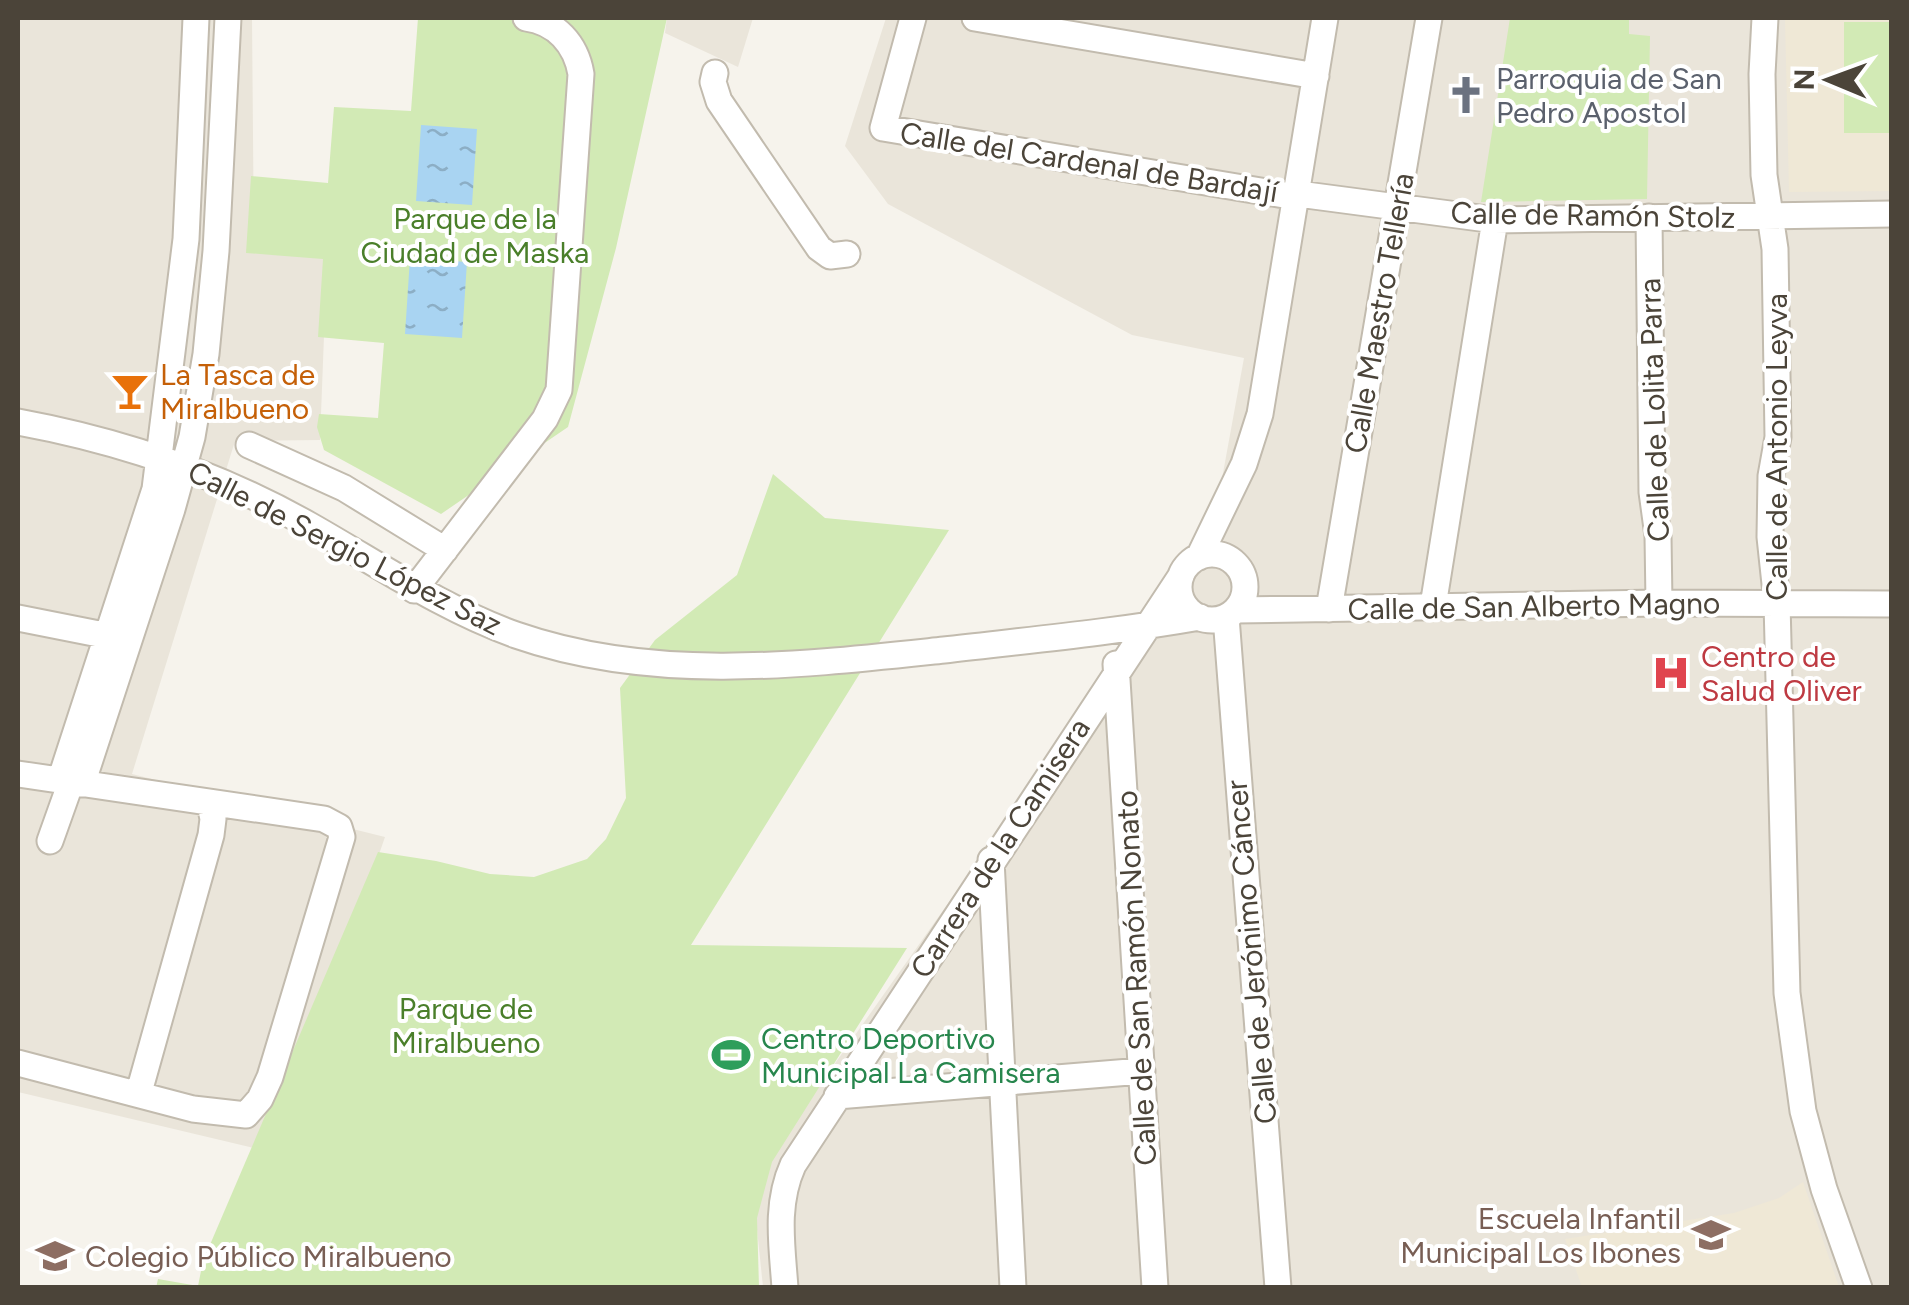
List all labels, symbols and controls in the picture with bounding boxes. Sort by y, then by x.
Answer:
north arrow [1779,30,1879,130]
place label: Parroquia de San Pedro Apostol [1496,60,1722,131]
text: N [1787,68,1821,91]
church icon: Parroquia de San Pedro Apostol [1445,74,1487,116]
street label: Calle del Cardenal de Bardají [897,114,1283,210]
street label: Calle Maestro Tellería [1336,170,1422,456]
street label: Calle de Ramón Stolz [1450,194,1736,236]
park label: Parque de la Ciudad de Maska [361,200,589,271]
street label: Calle de Lolita Parra [1631,278,1677,542]
street label: Calle de Antonio Leyva [1758,293,1795,601]
place label: La Tasca de Miralbueno [160,356,315,427]
bar icon: La Tasca de Miralbueno [109,370,151,412]
street label: Calle de Sergio López Saz [182,453,508,643]
street label: Calle de San Alberto Magno [1347,584,1721,628]
place label: Centro de Salud Oliver [1701,638,1862,709]
hospital icon: Centro de Salud Oliver [1650,652,1692,694]
street label: Carrera de la Camisera [902,711,1098,985]
street label: Calle de Jerónimo Cáncer [1218,778,1284,1126]
street label: Calle de San Ramón Nonato [1108,789,1164,1167]
park label: Parque de Miralbueno [391,990,541,1061]
place label: Centro Deportivo Municipal La Camisera [761,1020,1061,1091]
sports icon: Centro Deportivo Municipal La Camisera [710,1034,752,1076]
place label: Escuela Infantil Municipal Los Ibones [1400,1200,1681,1271]
school or university icon: Escuela Infantil Municipal Los Ibones [1690,1214,1732,1256]
school or university icon: Colegio Público Miralbueno [34,1235,76,1277]
place label: Colegio Público Miralbueno [85,1238,452,1275]

